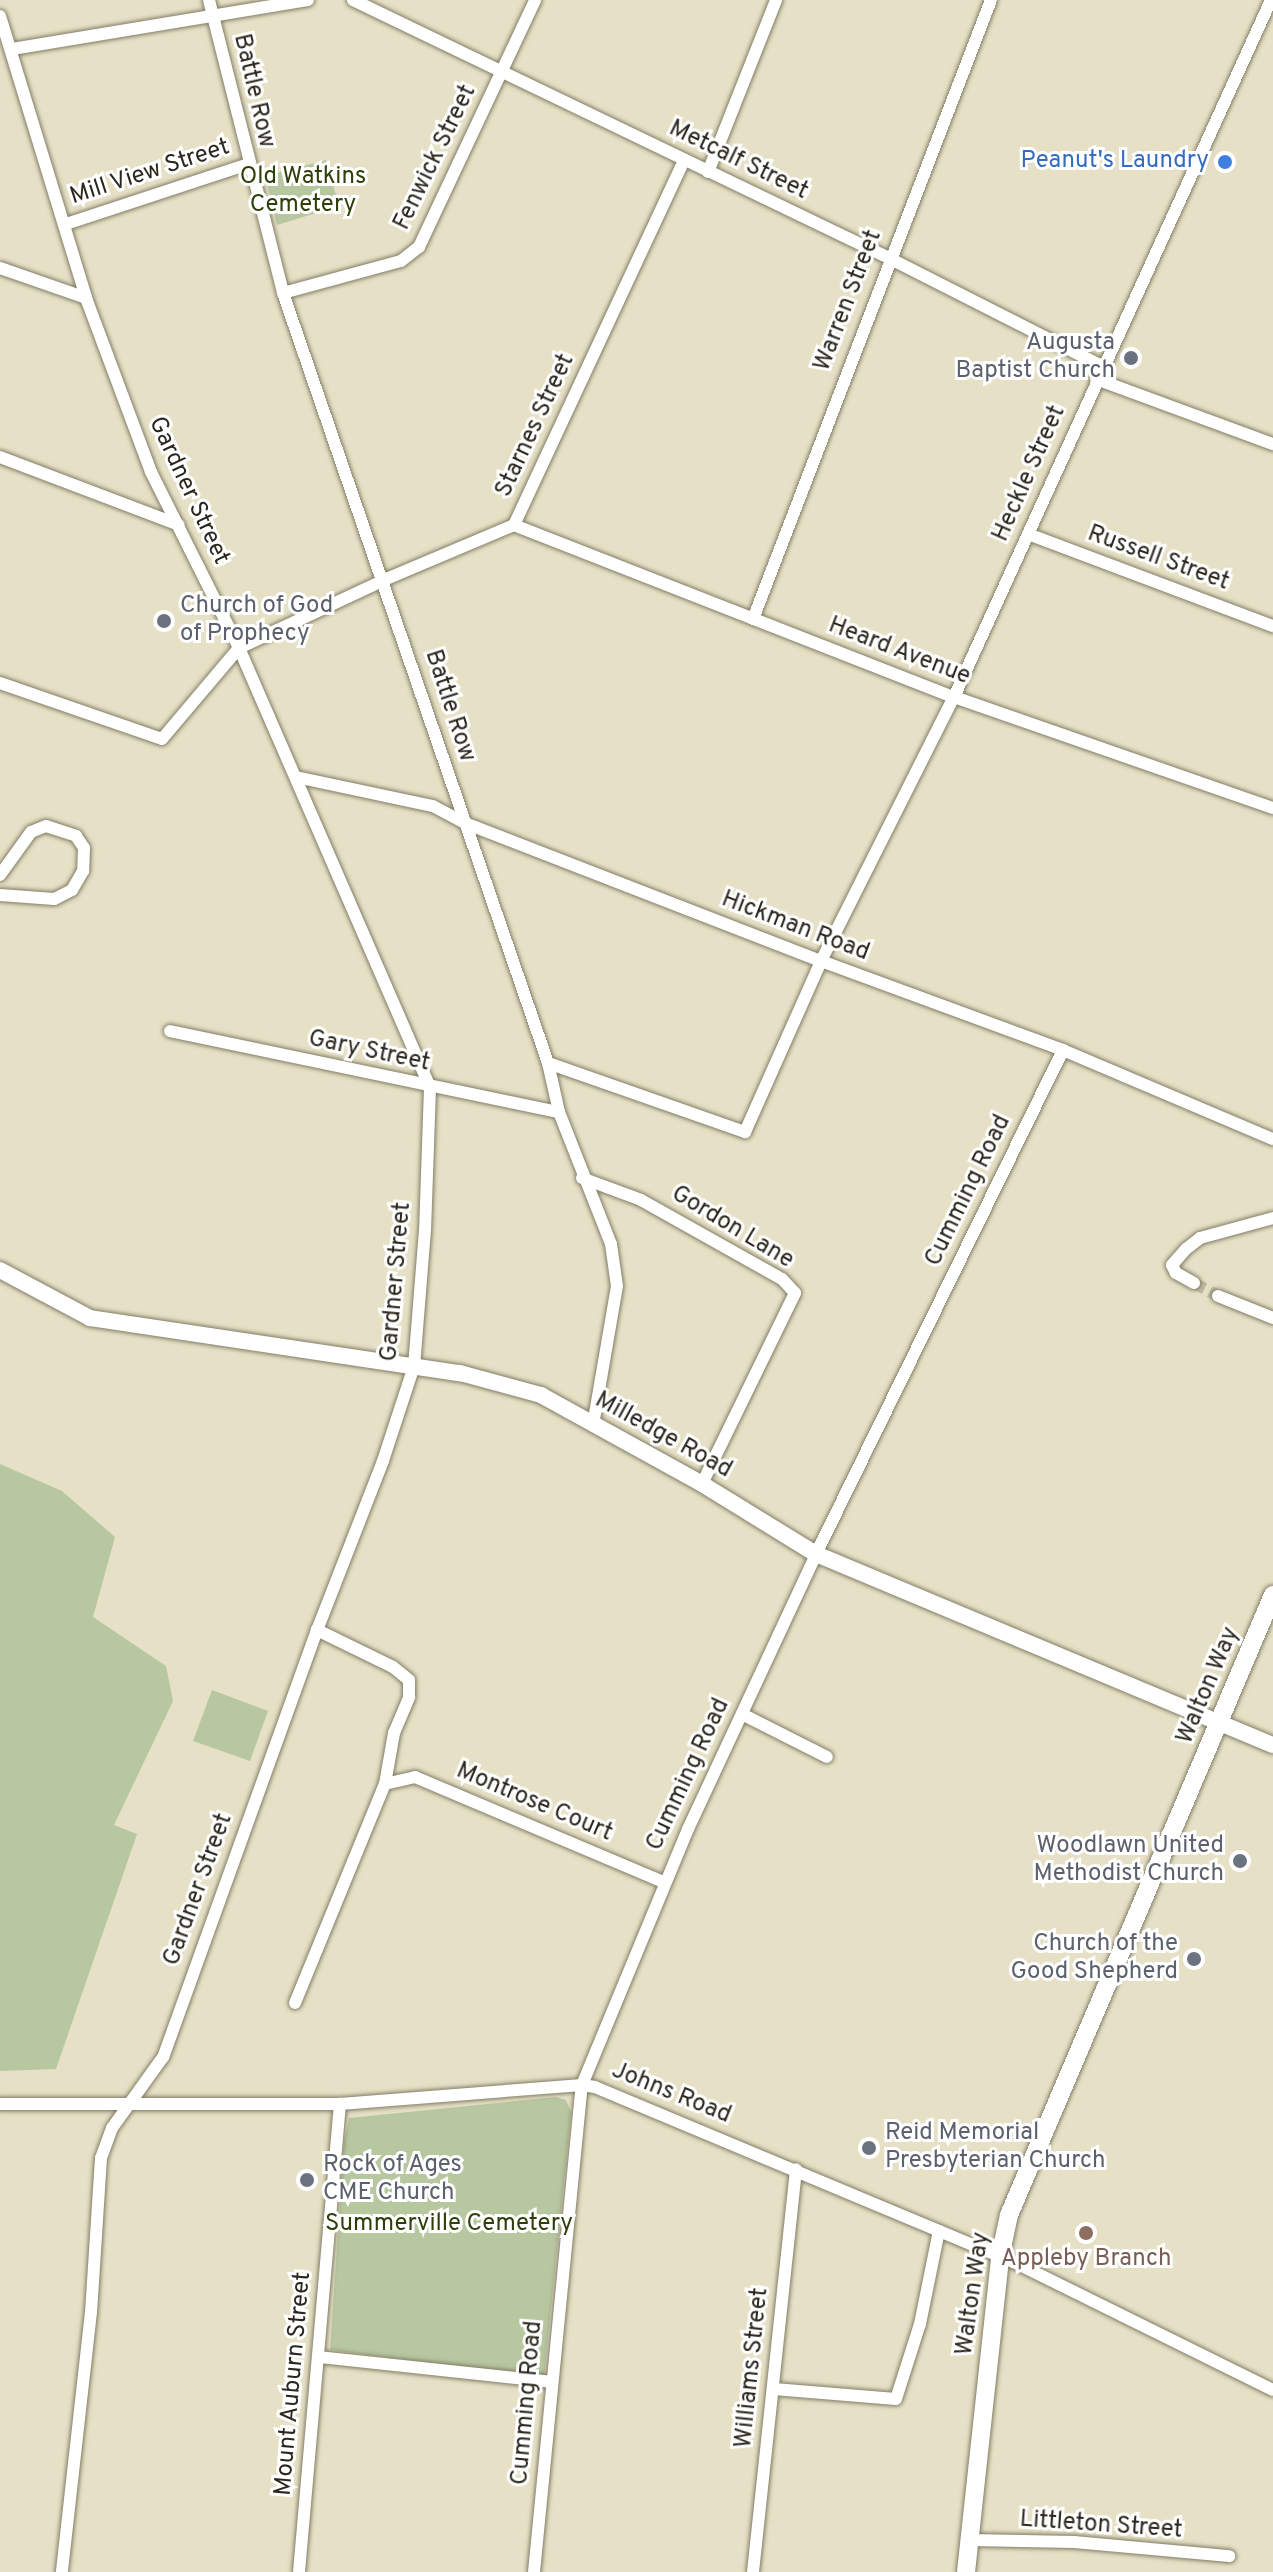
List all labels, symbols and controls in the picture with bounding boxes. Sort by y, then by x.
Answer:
street label: Battle Row [226,31,280,151]
street label: Fenwick Street [388,81,484,235]
street label: Metcalf Street [664,115,812,207]
street label: Mill View Street [66,134,234,212]
place label: Peanut's Laundry [1021,148,1209,176]
marker: Peanut's Laundry [1216,153,1234,171]
park label: Old Watkins Cemetery [240,164,366,220]
street label: Warren Street [809,226,889,376]
place label: Augusta Baptist Church [955,330,1115,386]
marker: Augusta Baptist Church [1122,349,1140,367]
street label: Starnes Street [490,350,582,502]
street label: Heckle Street [987,402,1073,546]
street label: Gardner Street [141,413,235,569]
street label: Russell Street [1083,520,1233,598]
place label: Church of God of Prophecy [180,593,333,649]
marker: Church of God of Prophecy [155,612,173,630]
street label: Heard Avenue [824,612,974,692]
street label: Battle Row [417,646,481,766]
street label: Hickman Road [717,886,873,968]
street label: Gary Street [306,1025,432,1079]
street label: Cumming Road [920,1111,1018,1271]
street label: Gordon Lane [666,1180,798,1276]
street label: Gardner Street [376,1201,418,1363]
street label: Milledge Road [589,1386,737,1486]
street label: Walton Way [1171,1623,1247,1749]
street label: Cumming Road [641,1694,737,1856]
street label: Montrose Court [452,1757,616,1849]
street label: Gardner Street [158,1810,240,1970]
place label: Woodlawn United Methodist Church [1033,1833,1224,1889]
marker: Woodlawn United Methodist Church [1231,1852,1249,1870]
place label: Church of the Good Shepherd [1011,1931,1178,1987]
marker: Church of the Good Shepherd [1185,1950,1203,1968]
street label: Johns Road [607,2057,735,2131]
place label: Reid Memorial Presbyterian Church [885,2120,1105,2176]
marker: Reid Memorial Presbyterian Church [860,2139,878,2157]
place label: Rock of Ages CME Church [323,2152,463,2208]
marker: Rock of Ages CME Church [298,2171,316,2189]
park label: Summerville Cemetery [325,2211,573,2239]
marker: Appleby Branch [1077,2224,1095,2242]
street label: Walton Way [951,2230,997,2358]
place label: Appleby Branch [1000,2246,1172,2274]
street label: Mount Auburn Street [270,2270,318,2498]
street label: Williams Street [730,2286,776,2450]
street label: Cumming Road [506,2320,550,2486]
street label: Littleton Street [1019,2506,1183,2546]

